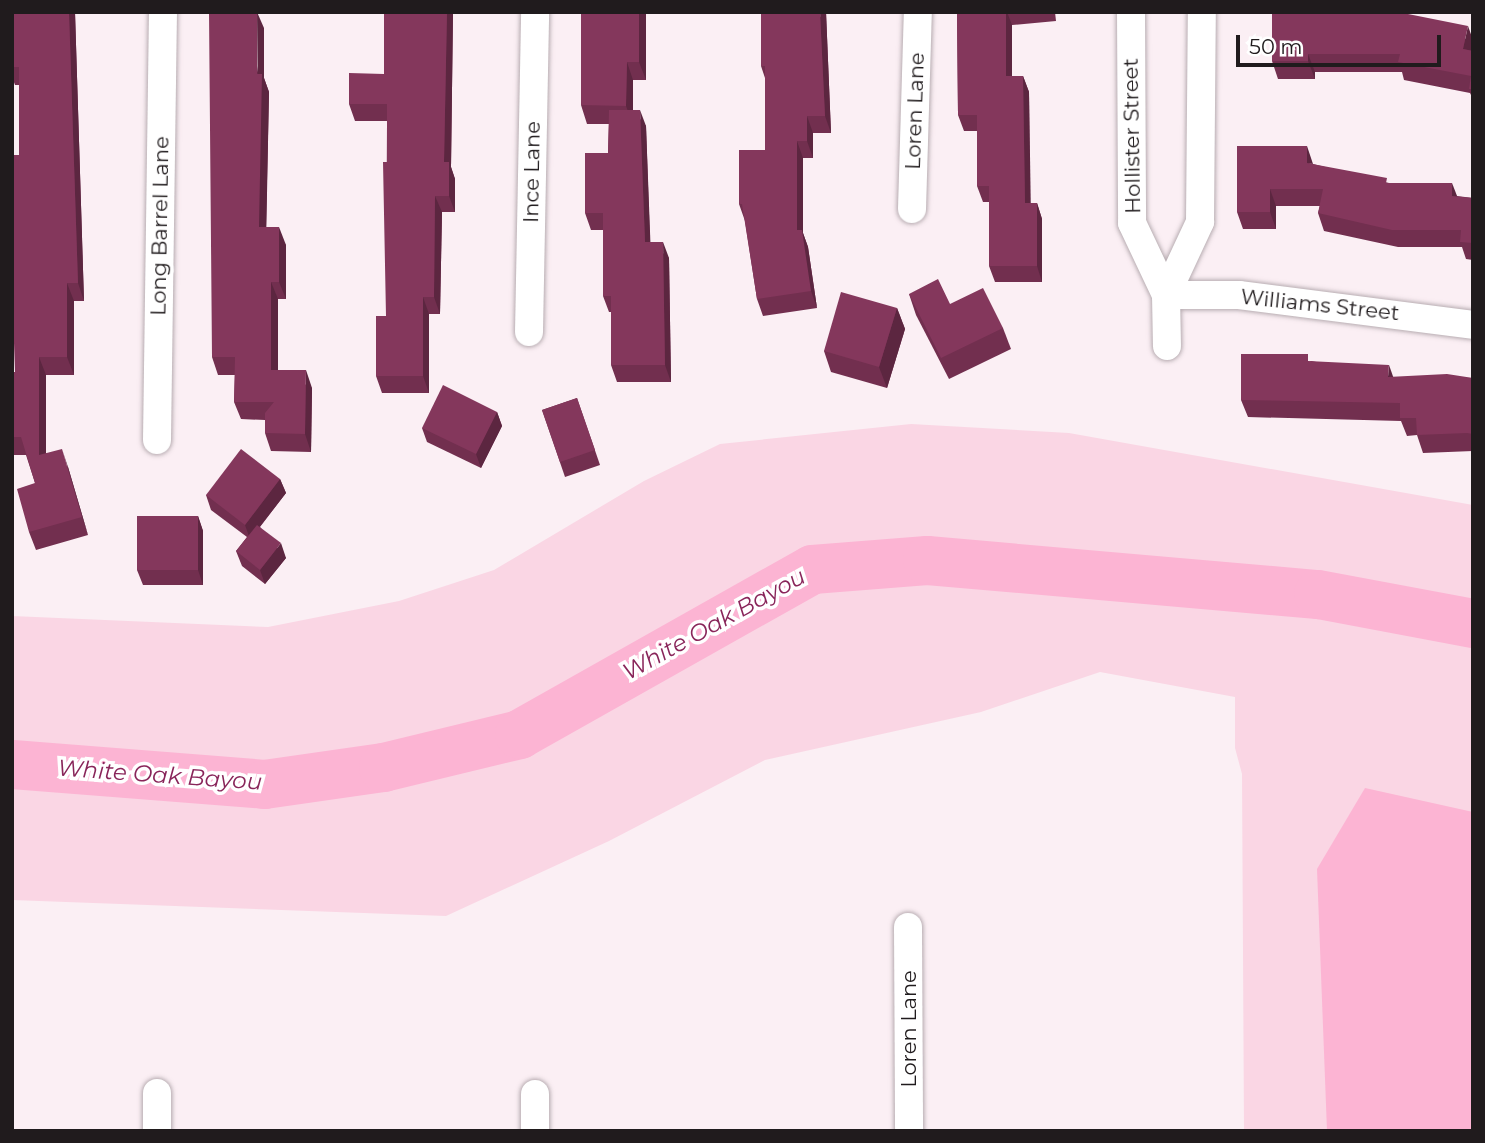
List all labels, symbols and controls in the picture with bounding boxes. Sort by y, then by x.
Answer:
scale bar [1240,21,1445,65]
text: 50 m [1249,34,1303,59]
street label: Loren Lane [900,52,930,170]
street label: Hollister Street [1118,58,1146,214]
street label: Ince Lane [519,121,545,223]
street label: Long Barrel Lane [146,136,174,316]
street label: Williams Street [1239,284,1401,326]
water label: White Oak Bayou [618,562,810,686]
water label: White Oak Bayou [57,754,263,796]
street label: Loren Lane [896,970,922,1088]

